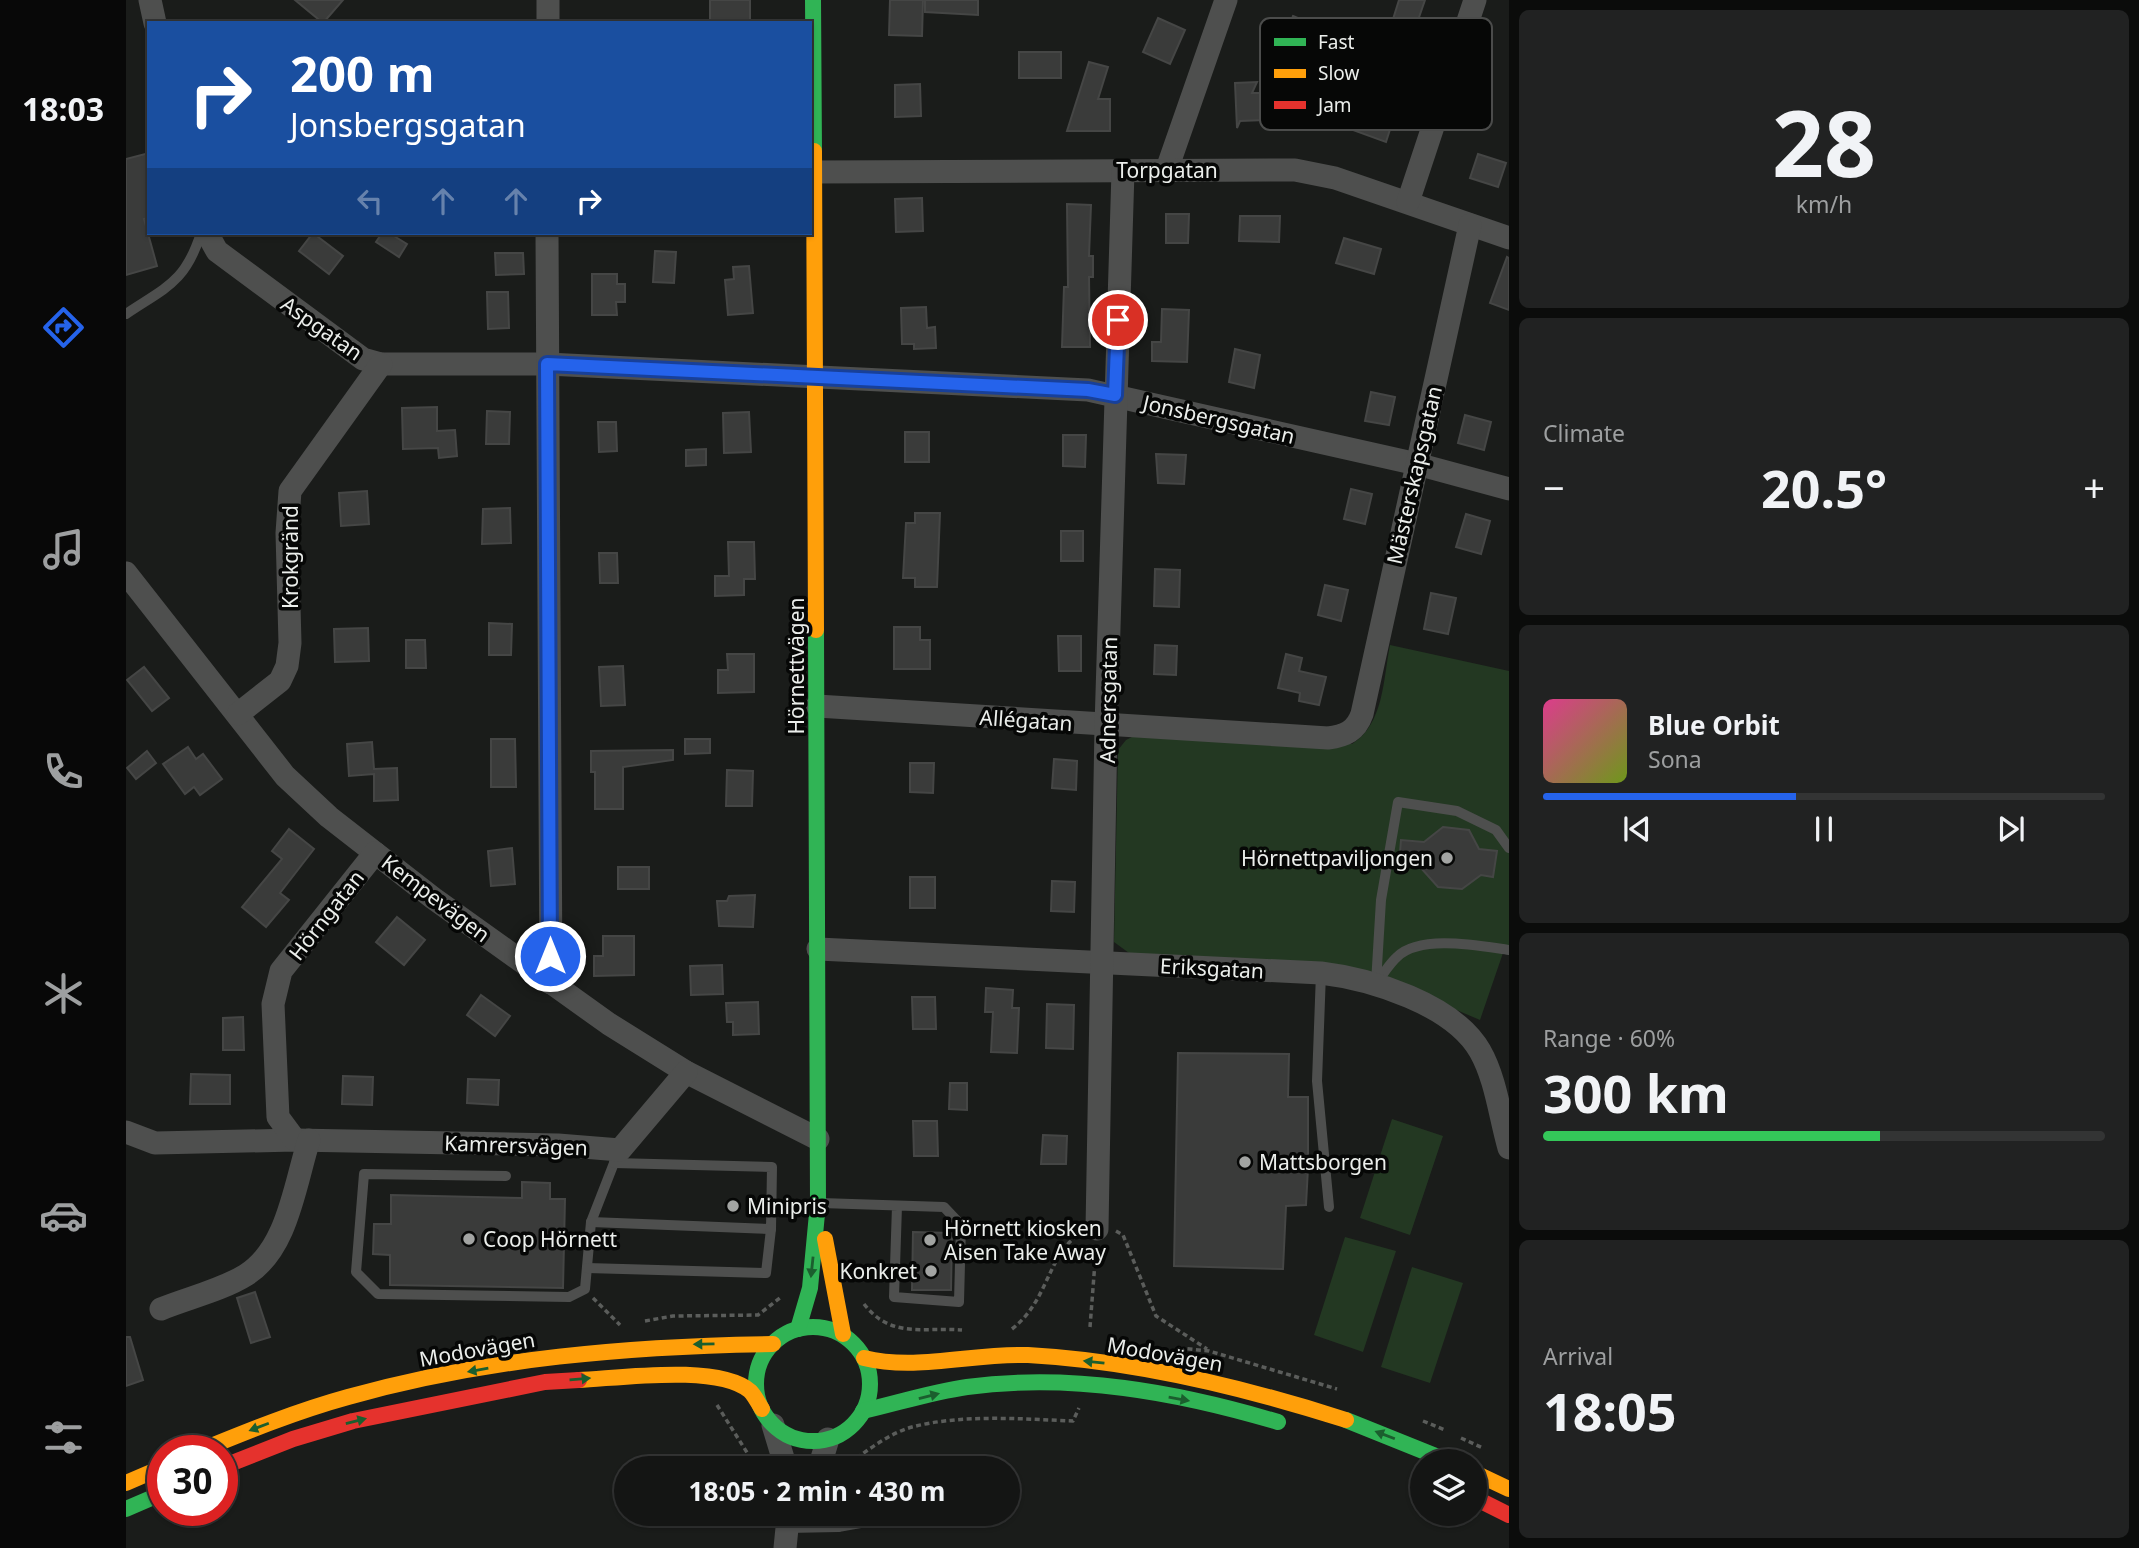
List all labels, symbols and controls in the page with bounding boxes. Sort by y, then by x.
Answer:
legend [1260,18,1492,130]
text: Fast [1318,29,1355,55]
text: 200 m [290,40,435,106]
icon: right [175,49,266,140]
text: Slow [1318,60,1359,86]
text: 28 [1772,80,1876,204]
text: 18:03 [22,87,104,130]
text: Jam [1316,92,1352,118]
text: Jonsbergsgatan [290,103,526,146]
street label: Torpgatan [1116,156,1218,184]
icon: left [351,182,389,220]
icon: ahead [424,182,462,220]
icon: ahead [497,182,535,220]
icon: right [570,182,608,220]
text: km/h [1796,188,1852,220]
street label: Aspgatan [276,290,368,366]
pin [1088,290,1148,350]
icon: arrive [1099,301,1137,339]
icon: directions [39,303,88,352]
street label: Mästerskapsgatan [1380,383,1448,567]
street label: Jonsbergsgatan [1139,388,1298,450]
text: Climate [1543,417,1625,449]
text: 20.5° [1761,452,1887,523]
text: − [1543,461,1565,513]
text: + [2083,461,2105,513]
street label: Krokgränd [276,505,304,609]
icon: music [39,525,88,574]
street label: Hörnettvägen [782,597,810,735]
street label: Adnersgatan [1093,636,1123,764]
street label: Allégatan [979,703,1073,737]
text: Blue Orbit [1648,707,1780,743]
text: Sona [1648,743,1702,775]
icon: phone [39,747,88,796]
icon: previous [1618,810,1656,848]
icon: pause [1805,810,1843,848]
icon: next [1992,810,2030,848]
place label: Hörnettpaviljongen [1241,844,1433,872]
street label: Kempevägen [376,848,496,948]
marker: Hörnettpaviljongen [1439,850,1455,866]
street label: Hörngatan [282,864,370,966]
position arrow [513,919,587,993]
street label: Eriksgatan [1159,951,1265,985]
icon: climate [39,969,88,1018]
text: Range · 60% [1543,1022,1675,1054]
text: 300 km [1543,1057,1729,1128]
street label: Kamrersvägen [444,1129,588,1161]
place label: Mattsborgen [1259,1148,1387,1176]
marker: Mattsborgen [1237,1154,1253,1170]
icon: car [39,1191,88,1240]
place label: Minipris [747,1192,827,1220]
marker: Minipris [725,1198,741,1214]
place label: Hörnett kiosken Aisen Take Away [944,1214,1106,1266]
place label: Coop Hörnett [483,1225,617,1253]
marker: Coop Hörnett [461,1231,477,1247]
marker: Hörnett kiosken Aisen Take Away [922,1232,938,1248]
one-way arrow [806,1256,817,1278]
place label: Konkret [839,1257,917,1285]
marker: Konkret [923,1263,939,1279]
street label: Modovägen [417,1325,537,1373]
street label: Modovägen [1105,1330,1225,1378]
one-way arrow [693,1339,715,1350]
text: Arrival [1543,1340,1613,1372]
one-way arrow [1083,1356,1105,1367]
one-way arrow [467,1365,489,1376]
one-way arrow [569,1373,591,1384]
text: 18:05 [1543,1375,1677,1446]
one-way arrow [918,1390,940,1401]
one-way arrow [1168,1394,1190,1405]
icon: filters [39,1413,88,1462]
one-way arrow [345,1415,367,1426]
one-way arrow [248,1422,269,1433]
one-way arrow [1375,1430,1396,1441]
speed limit sign: 30 [147,1435,238,1526]
map controls [1410,1449,1487,1526]
button: layers [1410,1449,1487,1526]
text: 18:05 · 2 min · 430 m [689,1473,945,1509]

